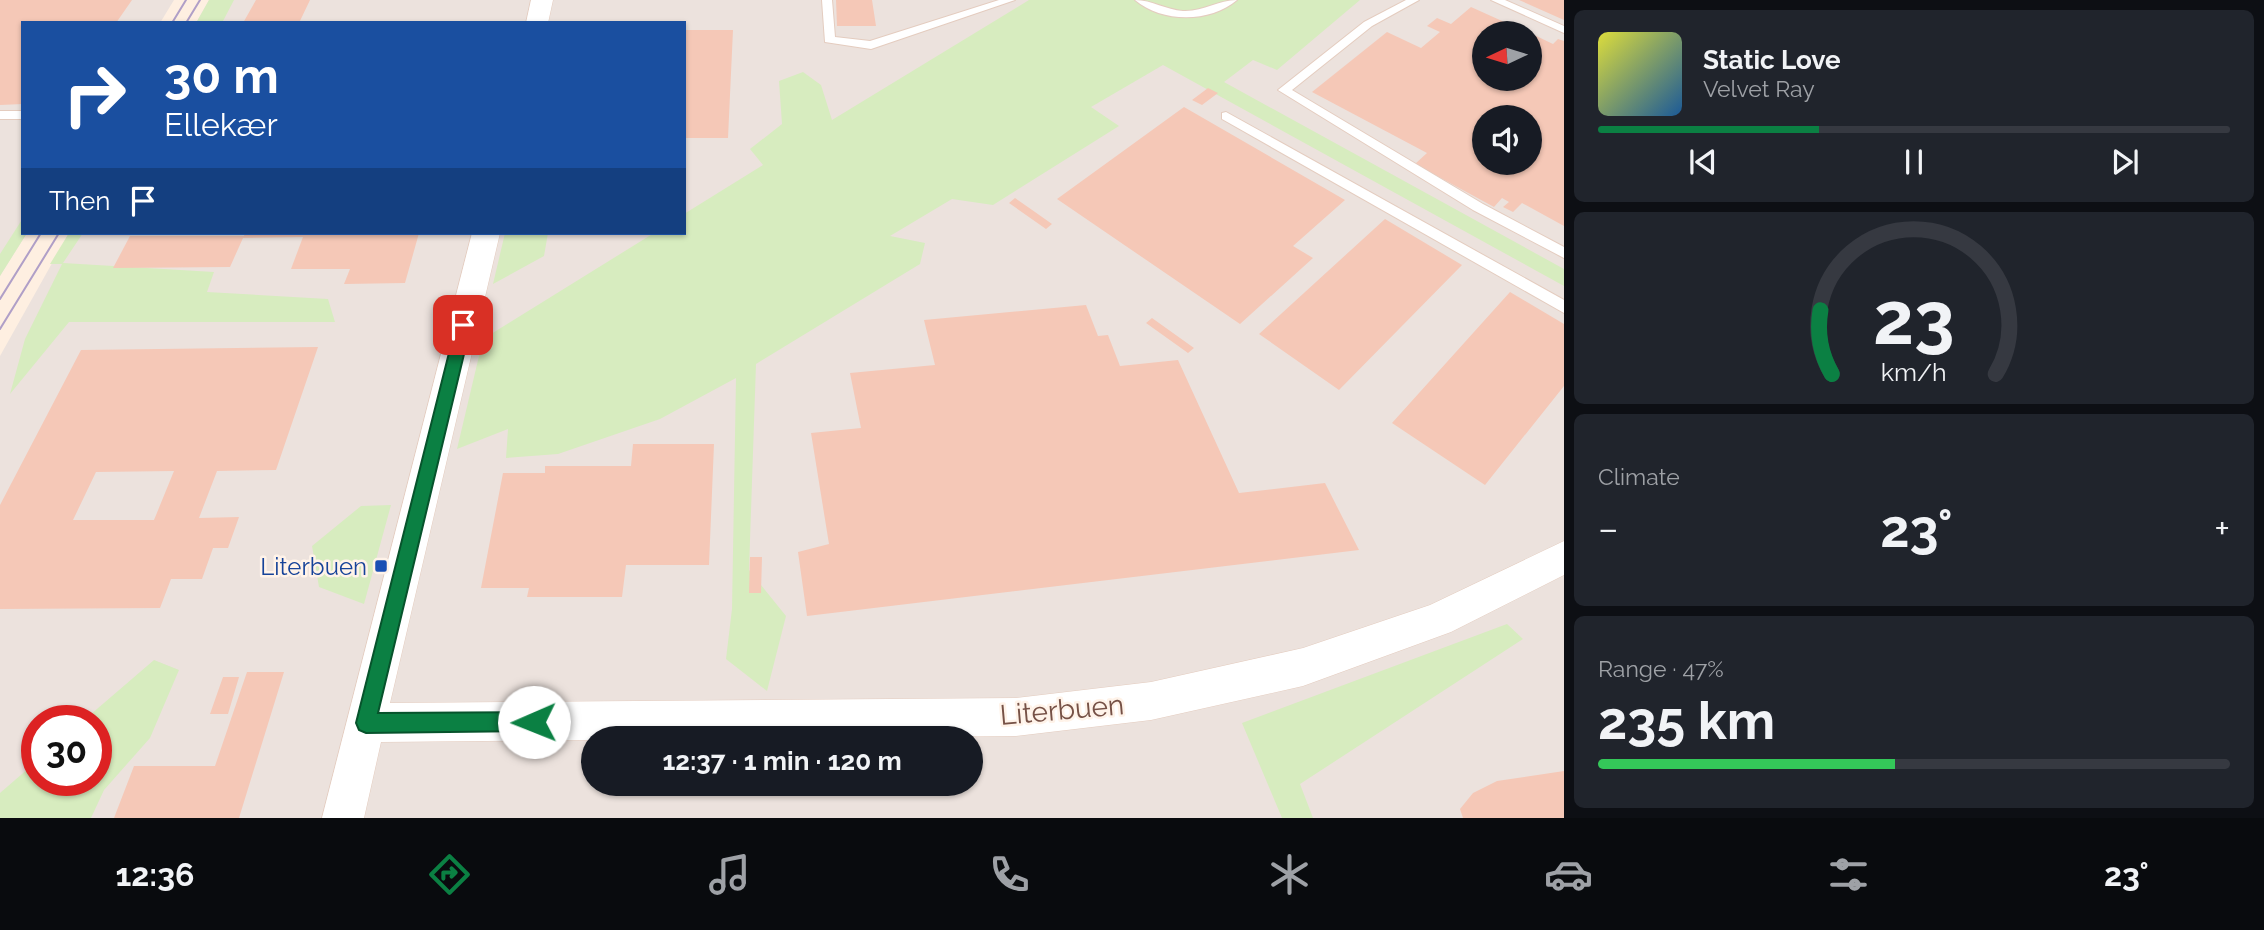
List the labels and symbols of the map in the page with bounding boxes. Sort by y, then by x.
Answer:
north arrow [1472,21,1542,91]
pin [433,295,493,355]
place label: Literbuen [260,552,367,581]
marker: Literbuen [373,558,389,574]
position arrow [497,685,571,759]
street label: Literbuen [999,688,1125,732]
speed limit sign: 30 [21,705,112,796]

